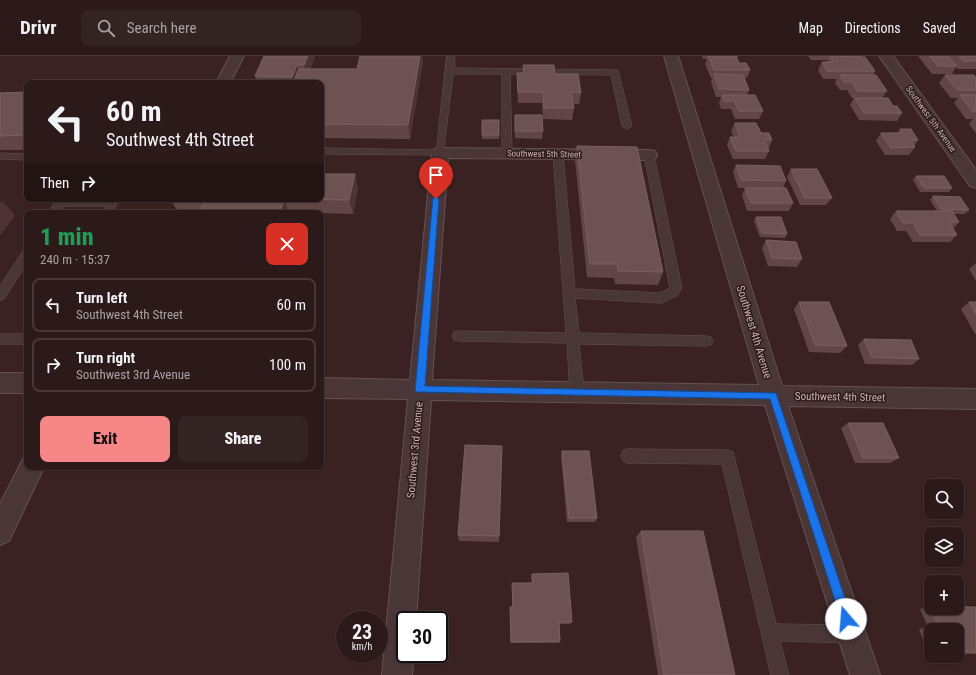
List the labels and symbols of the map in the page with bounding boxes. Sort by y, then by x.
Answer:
street label: Southwest 5th Avenue [904,84,958,154]
street label: Southwest 5th Street [507,148,581,160]
pin [419,158,453,199]
street label: Southwest 4th Avenue [734,284,774,380]
street label: Southwest 4th Street [795,390,885,404]
street label: Southwest 3rd Avenue [404,401,426,499]
position arrow [825,598,867,640]
speed limit sign: 30 [396,611,448,663]

